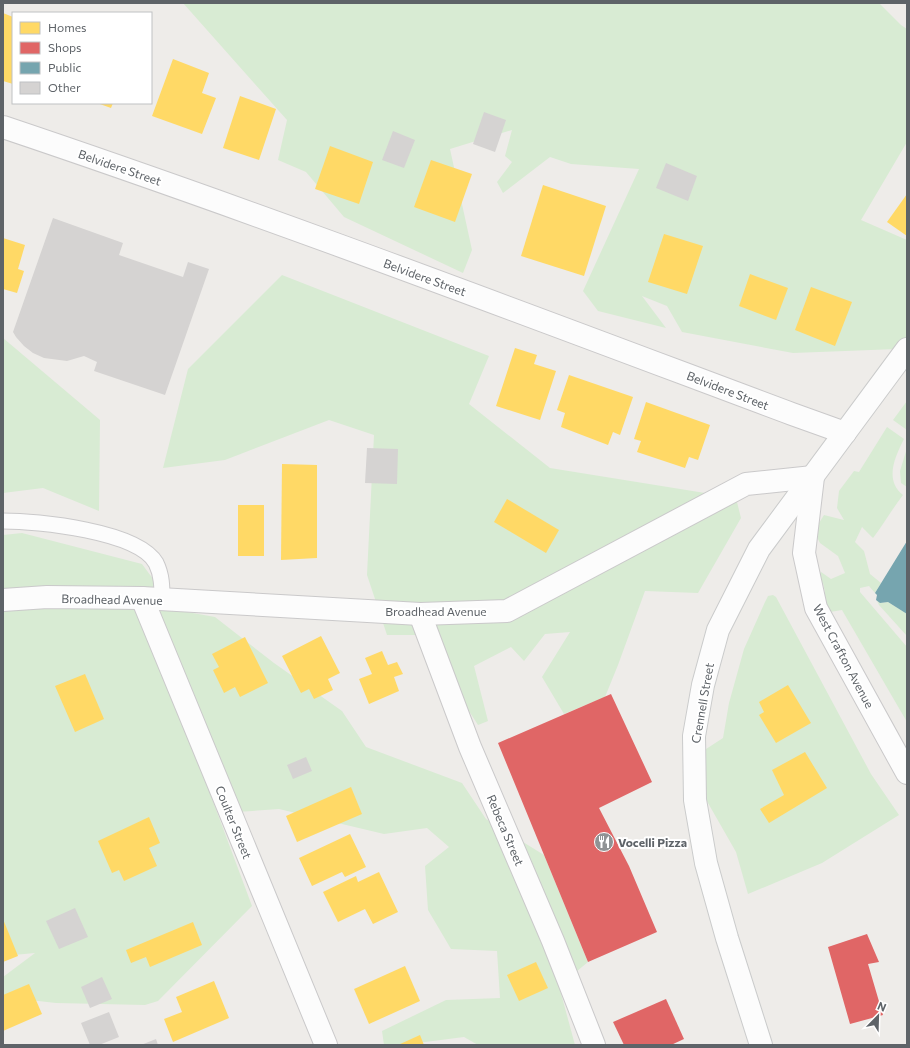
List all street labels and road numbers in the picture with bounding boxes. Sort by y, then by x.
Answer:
street label: Belvidere Street [77,146,163,188]
street label: Belvidere Street [382,256,468,298]
street label: Belvidere Street [685,368,771,412]
street label: Broadhead Avenue [61,591,163,607]
street label: West Crafton Avenue [811,602,877,710]
street label: Broadhead Avenue [385,604,487,618]
street label: Crennell Street [688,662,716,744]
street label: Coulter Street [213,784,255,861]
street label: Rebeca Street [485,792,527,868]

